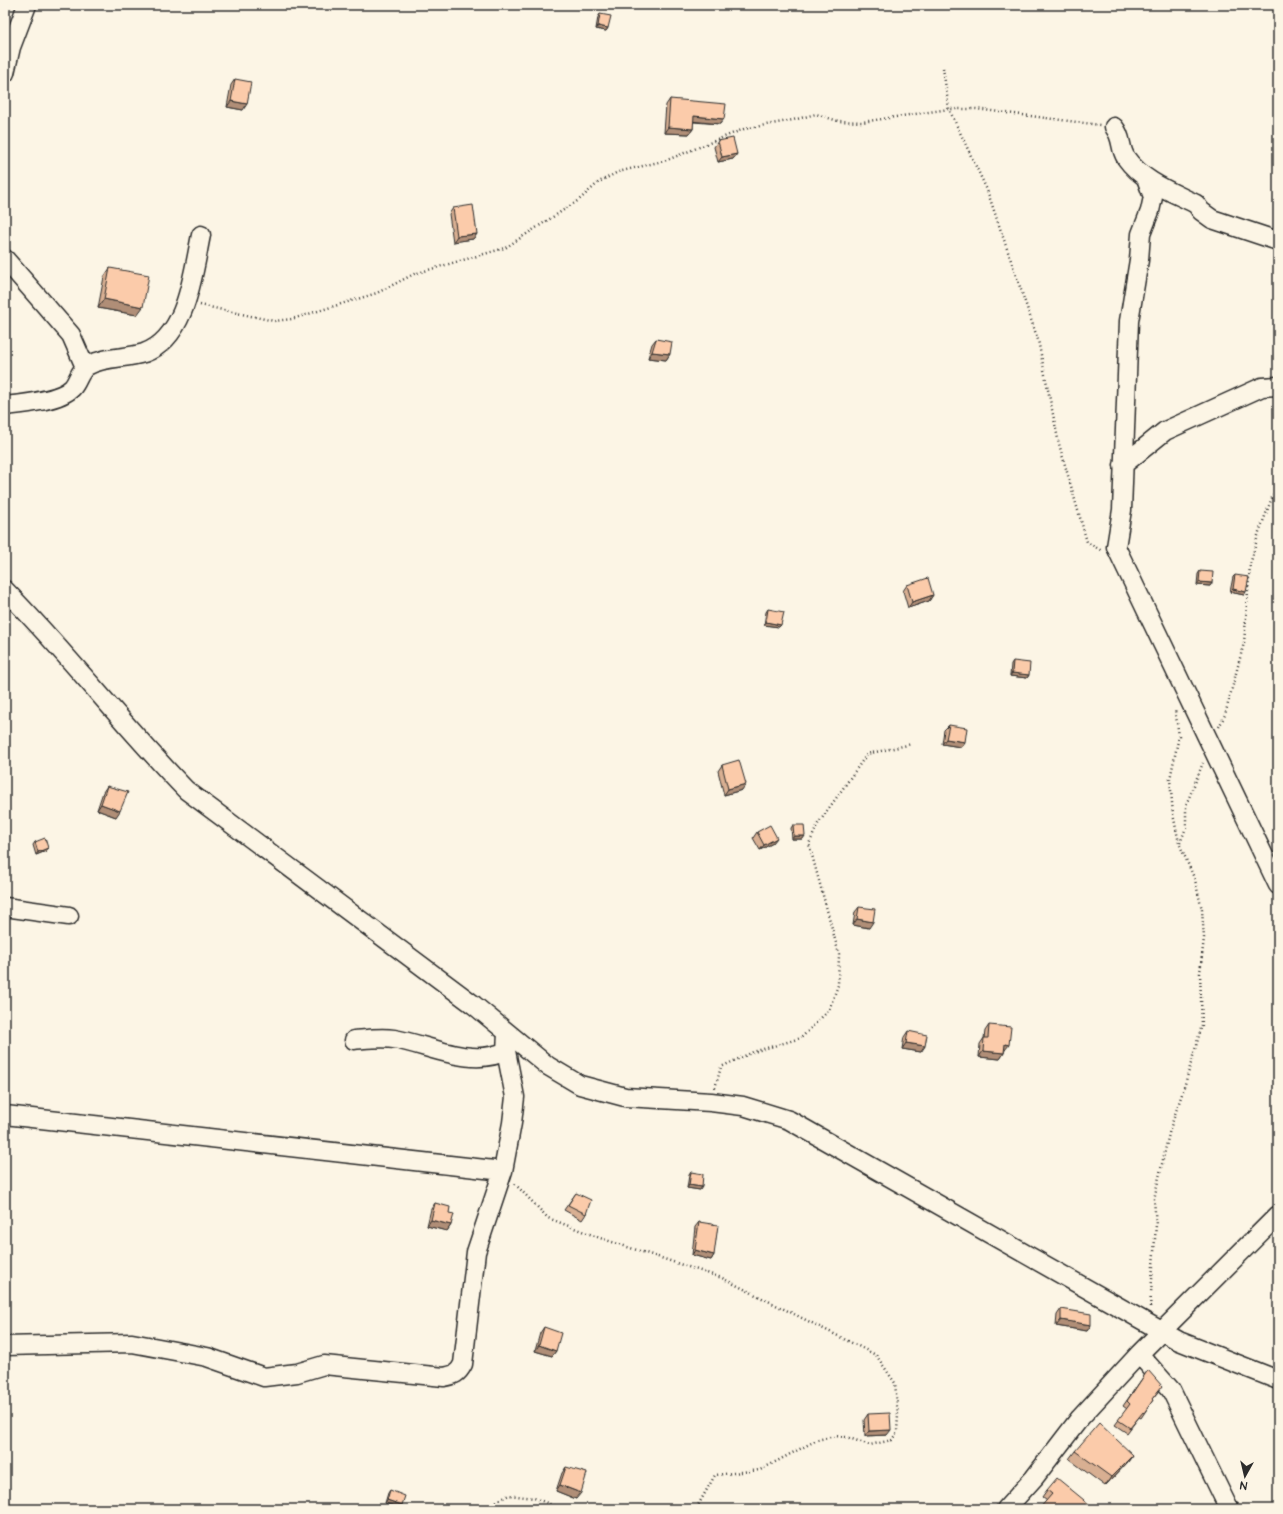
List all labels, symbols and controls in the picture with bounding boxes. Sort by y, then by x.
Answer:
north arrow [1225,1456,1265,1496]
text: N [1239,1477,1248,1493]

